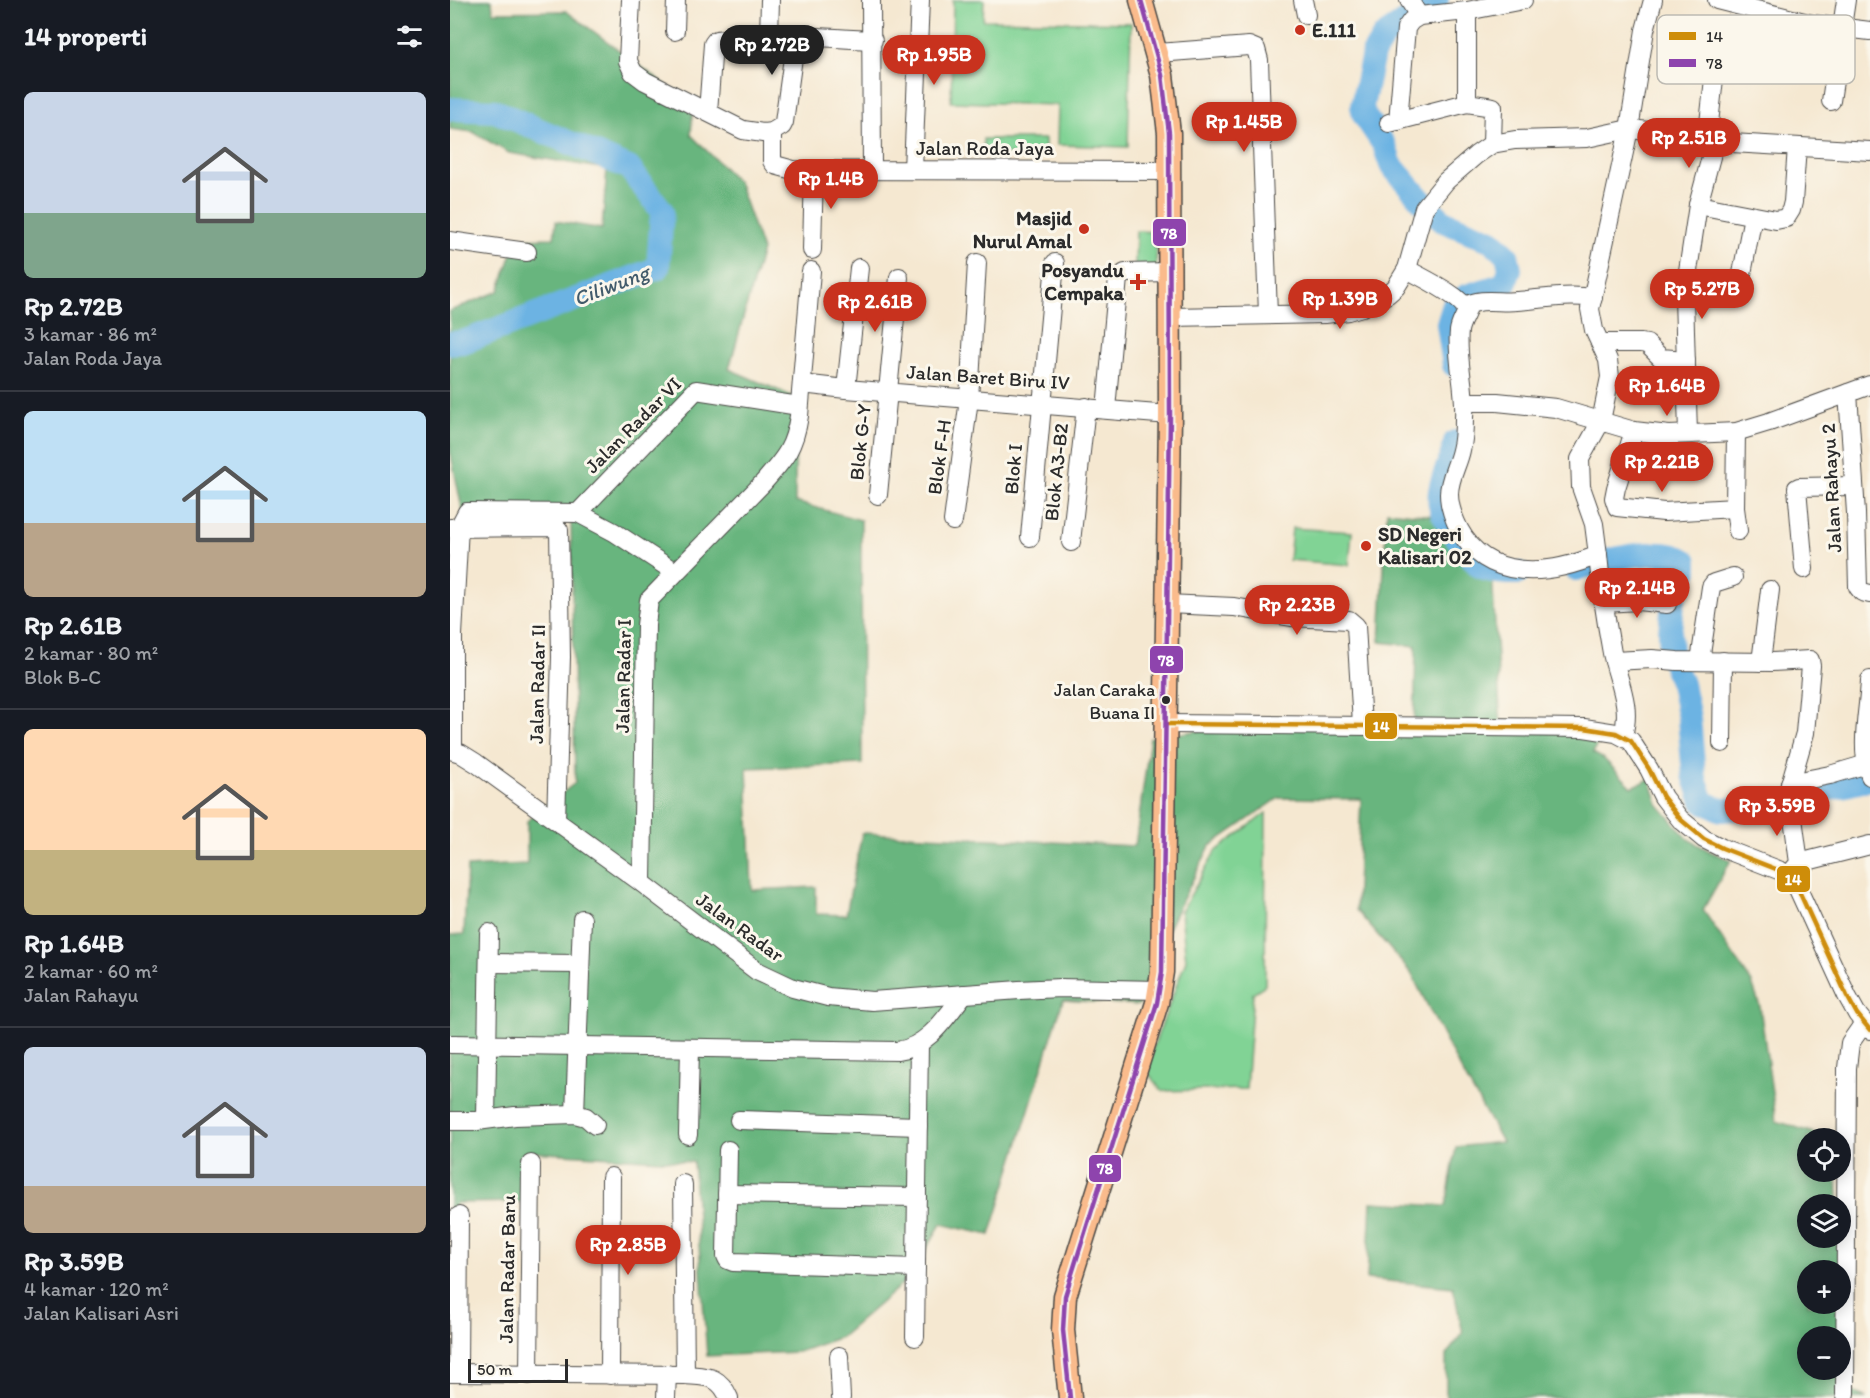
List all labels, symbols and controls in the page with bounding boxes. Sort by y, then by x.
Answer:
legend [1657,15,1855,84]
place label: E.111 [1312,18,1357,42]
text: 14 properti [24,20,147,52]
icon: filters [393,20,426,53]
marker: E.111 [1293,23,1307,37]
pin: Rp 2.72B [710,25,834,76]
text: 14 [1706,27,1723,46]
text: Rp 2.72B [734,32,810,56]
pin: Rp 1.95B [872,35,996,86]
text: Rp 1.95B [896,42,972,66]
text: 78 [1706,54,1723,73]
pin: Rp 1.45B [1182,102,1306,153]
text: Rp 1.45B [1206,109,1282,133]
pin: Rp 2.51B [1627,118,1751,169]
text: Rp 2.51B [1651,125,1727,149]
icon: home [171,131,279,239]
street label: Jalan Roda Jaya [916,136,1055,160]
pin: Rp 1.4B [776,159,886,210]
text: Rp 1.4B [798,166,864,190]
place label: Masjid Nurul Amal [973,206,1072,253]
line badge: 78 [1152,218,1187,247]
marker: Masjid Nurul Amal [1077,222,1091,236]
text: 78 [1160,224,1178,243]
water label: Ciliwung [570,258,654,311]
place label: Posyandu Cempaka [1041,258,1125,306]
pin: Rp 5.27B [1640,269,1764,320]
marker: Posyandu Cempaka [1129,273,1147,291]
text: Rp 5.27B [1664,276,1740,300]
pin: Rp 1.39B [1278,279,1402,330]
pin: Rp 2.61B [813,282,937,333]
text: Rp 1.39B [1302,286,1378,310]
text: Rp 2.61B [837,289,913,313]
text: Rp 2.72B [24,290,123,322]
text: 3 kamar · 86 m² [24,322,157,346]
text: Jalan Roda Jaya [24,346,162,370]
street label: Jalan Baret Biru IV [906,359,1071,395]
pin: Rp 1.64B [1605,366,1729,417]
street label: Jalan Radar VI [580,372,686,478]
text: Rp 1.64B [1629,373,1705,397]
street label: Blok G-Y [844,402,876,481]
street label: Blok F-H [922,418,956,496]
street label: Blok A3-B2 [1039,421,1073,522]
street label: Jalan Rahayu 2 [1816,422,1846,553]
pin: Rp 2.21B [1600,442,1724,493]
street label: Blok I [999,443,1027,495]
text: Rp 2.21B [1624,449,1700,473]
icon: home [171,450,279,558]
place label: SD Negeri Kalisari 02 [1378,522,1472,569]
marker: SD Negeri Kalisari 02 [1359,539,1373,553]
pin: Rp 2.14B [1575,568,1699,619]
text: Rp 2.14B [1599,575,1675,599]
pin: Rp 2.23B [1235,585,1359,636]
text: Rp 2.23B [1259,592,1335,616]
text: Rp 2.61B [24,609,122,641]
street label: Jalan Radar I [610,619,636,733]
street label: Jalan Radar II [524,624,550,744]
text: 2 kamar · 80 m² [24,641,158,665]
line badge: 78 [1149,645,1184,674]
text: 78 [1157,651,1175,670]
text: Blok B-C [24,665,101,689]
place label: Jalan Caraka Buana II [1054,679,1155,724]
marker: Jalan Caraka Buana II [1160,694,1172,706]
line badge: 14 [1364,712,1398,740]
text: 14 [1372,717,1390,736]
icon: home [171,768,279,876]
pin: Rp 3.59B [1715,786,1839,837]
text: Rp 3.59B [1739,793,1815,817]
line badge: 14 [1776,865,1811,893]
text: 14 [1784,870,1802,889]
street label: Jalan Radar [692,887,789,967]
text: Rp 1.64B [24,927,124,959]
text: 2 kamar · 60 m² [24,959,158,983]
text: Jalan Rahayu [24,983,138,1007]
icon: home [171,1086,279,1194]
map controls [1797,1128,1851,1380]
button: locate [1797,1128,1851,1182]
line badge: 78 [1088,1154,1122,1183]
text: 78 [1096,1159,1114,1178]
button: layers [1797,1194,1851,1248]
street label: Jalan Radar Baru [494,1195,520,1343]
pin: Rp 2.85B [566,1225,690,1276]
text: Rp 2.85B [590,1232,666,1256]
text: Rp 3.59B [24,1245,124,1277]
button: + [1797,1260,1851,1314]
text: 4 kamar · 120 m² [24,1277,169,1301]
text: Jalan Kalisari Asri [24,1301,179,1325]
button: − [1797,1326,1851,1380]
scale bar [468,1356,568,1384]
text: 50 m [477,1360,512,1379]

